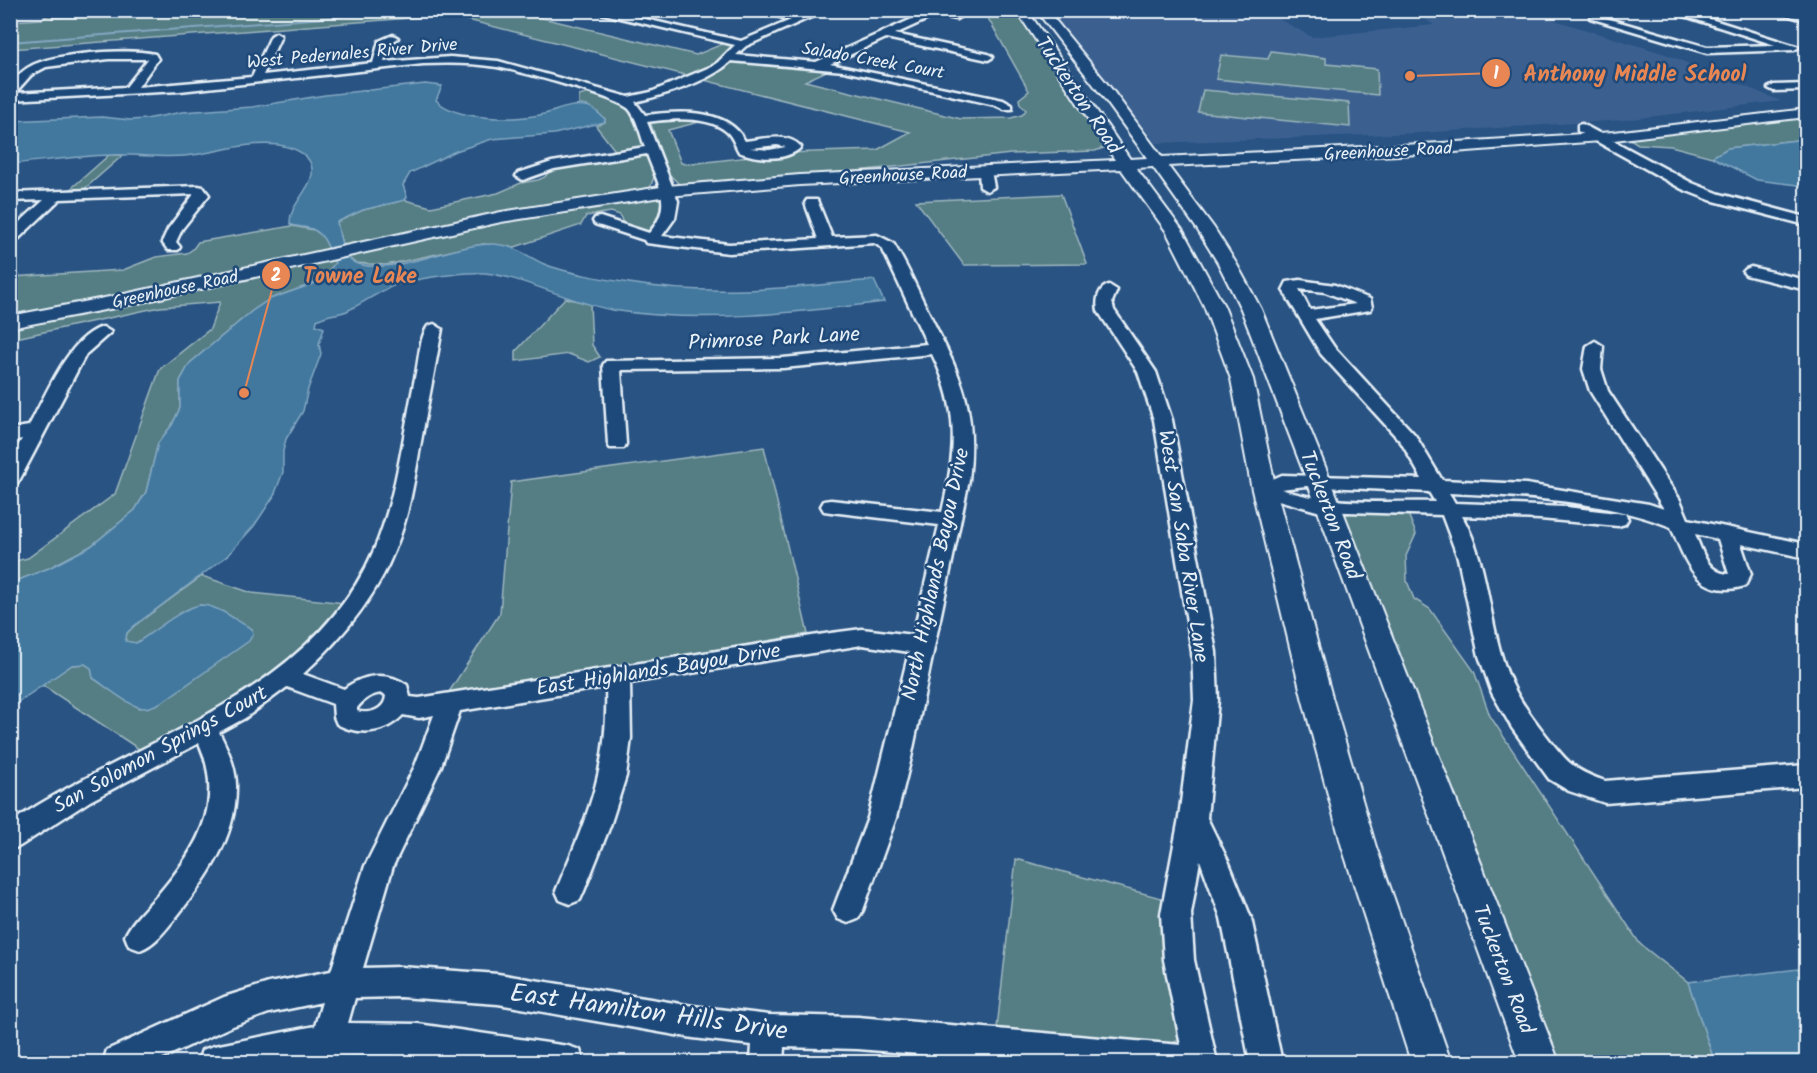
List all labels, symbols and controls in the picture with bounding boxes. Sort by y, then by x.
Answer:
street label: Tuckerton Road [1026,30,1130,162]
street label: West Pedernales River Drive [245,31,459,78]
street label: Salado Creek Court [799,35,947,88]
callout: Anthony Middle School [1481,53,1758,93]
text: Anthony Middle School [1524,58,1747,93]
text: 1 [1493,60,1499,89]
street label: Greenhouse Road [1323,135,1454,170]
street label: Greenhouse Road [838,159,969,194]
callout: Towne Lake [261,255,429,295]
text: Towne Lake [303,260,417,295]
text: 2 [271,262,281,291]
street label: Greenhouse Road [110,263,242,318]
street label: Primrose Park Lane [687,318,861,360]
street label: West San Saba River Lane [1148,428,1217,665]
street label: North Highlands Bayou Drive [894,444,980,704]
street label: Tuckerton Road [1290,446,1370,586]
street label: East Highlands Bayou Drive [534,635,783,706]
street label: San Solomon Springs Court [47,677,275,823]
street label: Tuckerton Road [1463,900,1543,1040]
street label: East Hamilton Hills Drive [507,973,791,1053]

